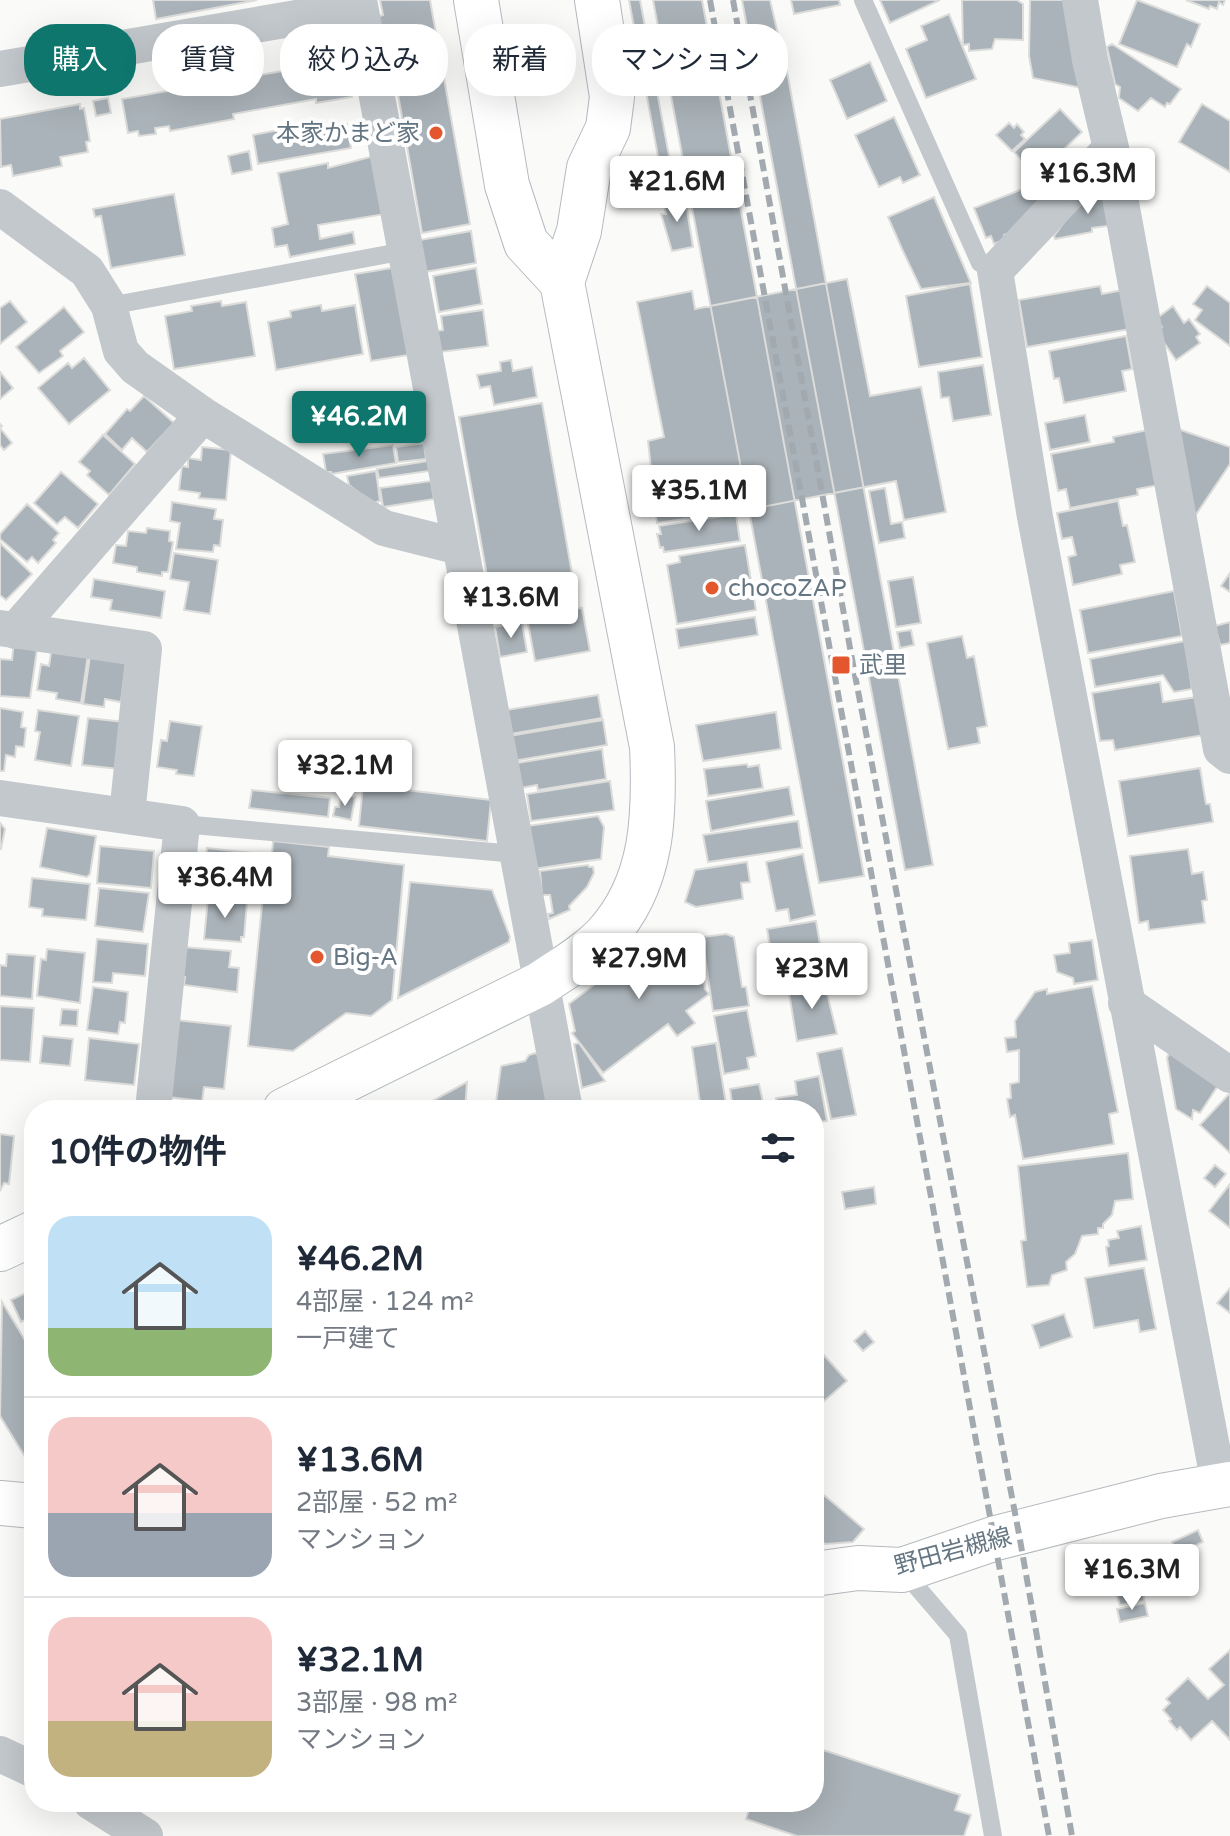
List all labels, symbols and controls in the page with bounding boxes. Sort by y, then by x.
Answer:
chip: 購入 [24,24,136,96]
chip: 賃貸 [152,24,264,96]
chip: 絞り込み [280,24,448,96]
chip: 新着 [464,24,576,96]
chip: マンション [592,24,788,96]
place label: 本家かまど家 [276,119,420,148]
marker: 本家かまど家 [427,124,445,142]
pin: ¥16.3M [1023,148,1153,216]
pin: ¥21.6M [612,156,742,224]
text: ¥16.3M [1039,158,1137,189]
text: ¥21.6M [628,166,726,197]
pin: ¥46.2M [294,391,424,459]
text: ¥46.2M [310,401,408,432]
pin: ¥35.1M [634,465,764,533]
text: ¥35.1M [650,475,748,506]
pin: ¥13.6M [446,572,576,640]
place label: chocoZAP [728,574,847,603]
marker: chocoZAP [703,579,721,597]
text: ¥13.6M [462,582,560,613]
place label: 武里 [859,651,907,680]
marker: 武里 [830,654,852,676]
pin: ¥32.1M [280,740,410,808]
text: ¥32.1M [296,750,394,781]
pin: ¥36.4M [160,852,290,920]
text: ¥36.4M [176,862,274,893]
pin: ¥27.9M [574,933,704,1001]
place label: Big-A [333,943,398,972]
text: ¥27.9M [591,943,687,974]
pin: ¥23M [765,943,859,1011]
marker: Big-A [308,948,326,966]
text: ¥23M [775,953,849,984]
icon: filters [756,1126,800,1170]
text: 10件の物件 [48,1132,227,1173]
text: ¥46.2M [296,1239,424,1280]
icon: home [112,1248,208,1344]
text: 4部屋 · 124 m² [296,1286,474,1317]
text: 一戸建て [296,1323,400,1354]
text: ¥13.6M [296,1440,424,1481]
icon: home [112,1449,208,1545]
text: 2部屋 · 52 m² [296,1487,458,1518]
street label: 野田岩槻線 [891,1522,1015,1581]
text: マンション [296,1524,426,1555]
pin: ¥16.3M [1067,1544,1197,1612]
text: ¥16.3M [1083,1554,1181,1585]
text: ¥32.1M [296,1640,424,1681]
icon: home [112,1649,208,1745]
text: 3部屋 · 98 m² [296,1687,458,1718]
text: マンション [296,1724,426,1755]

